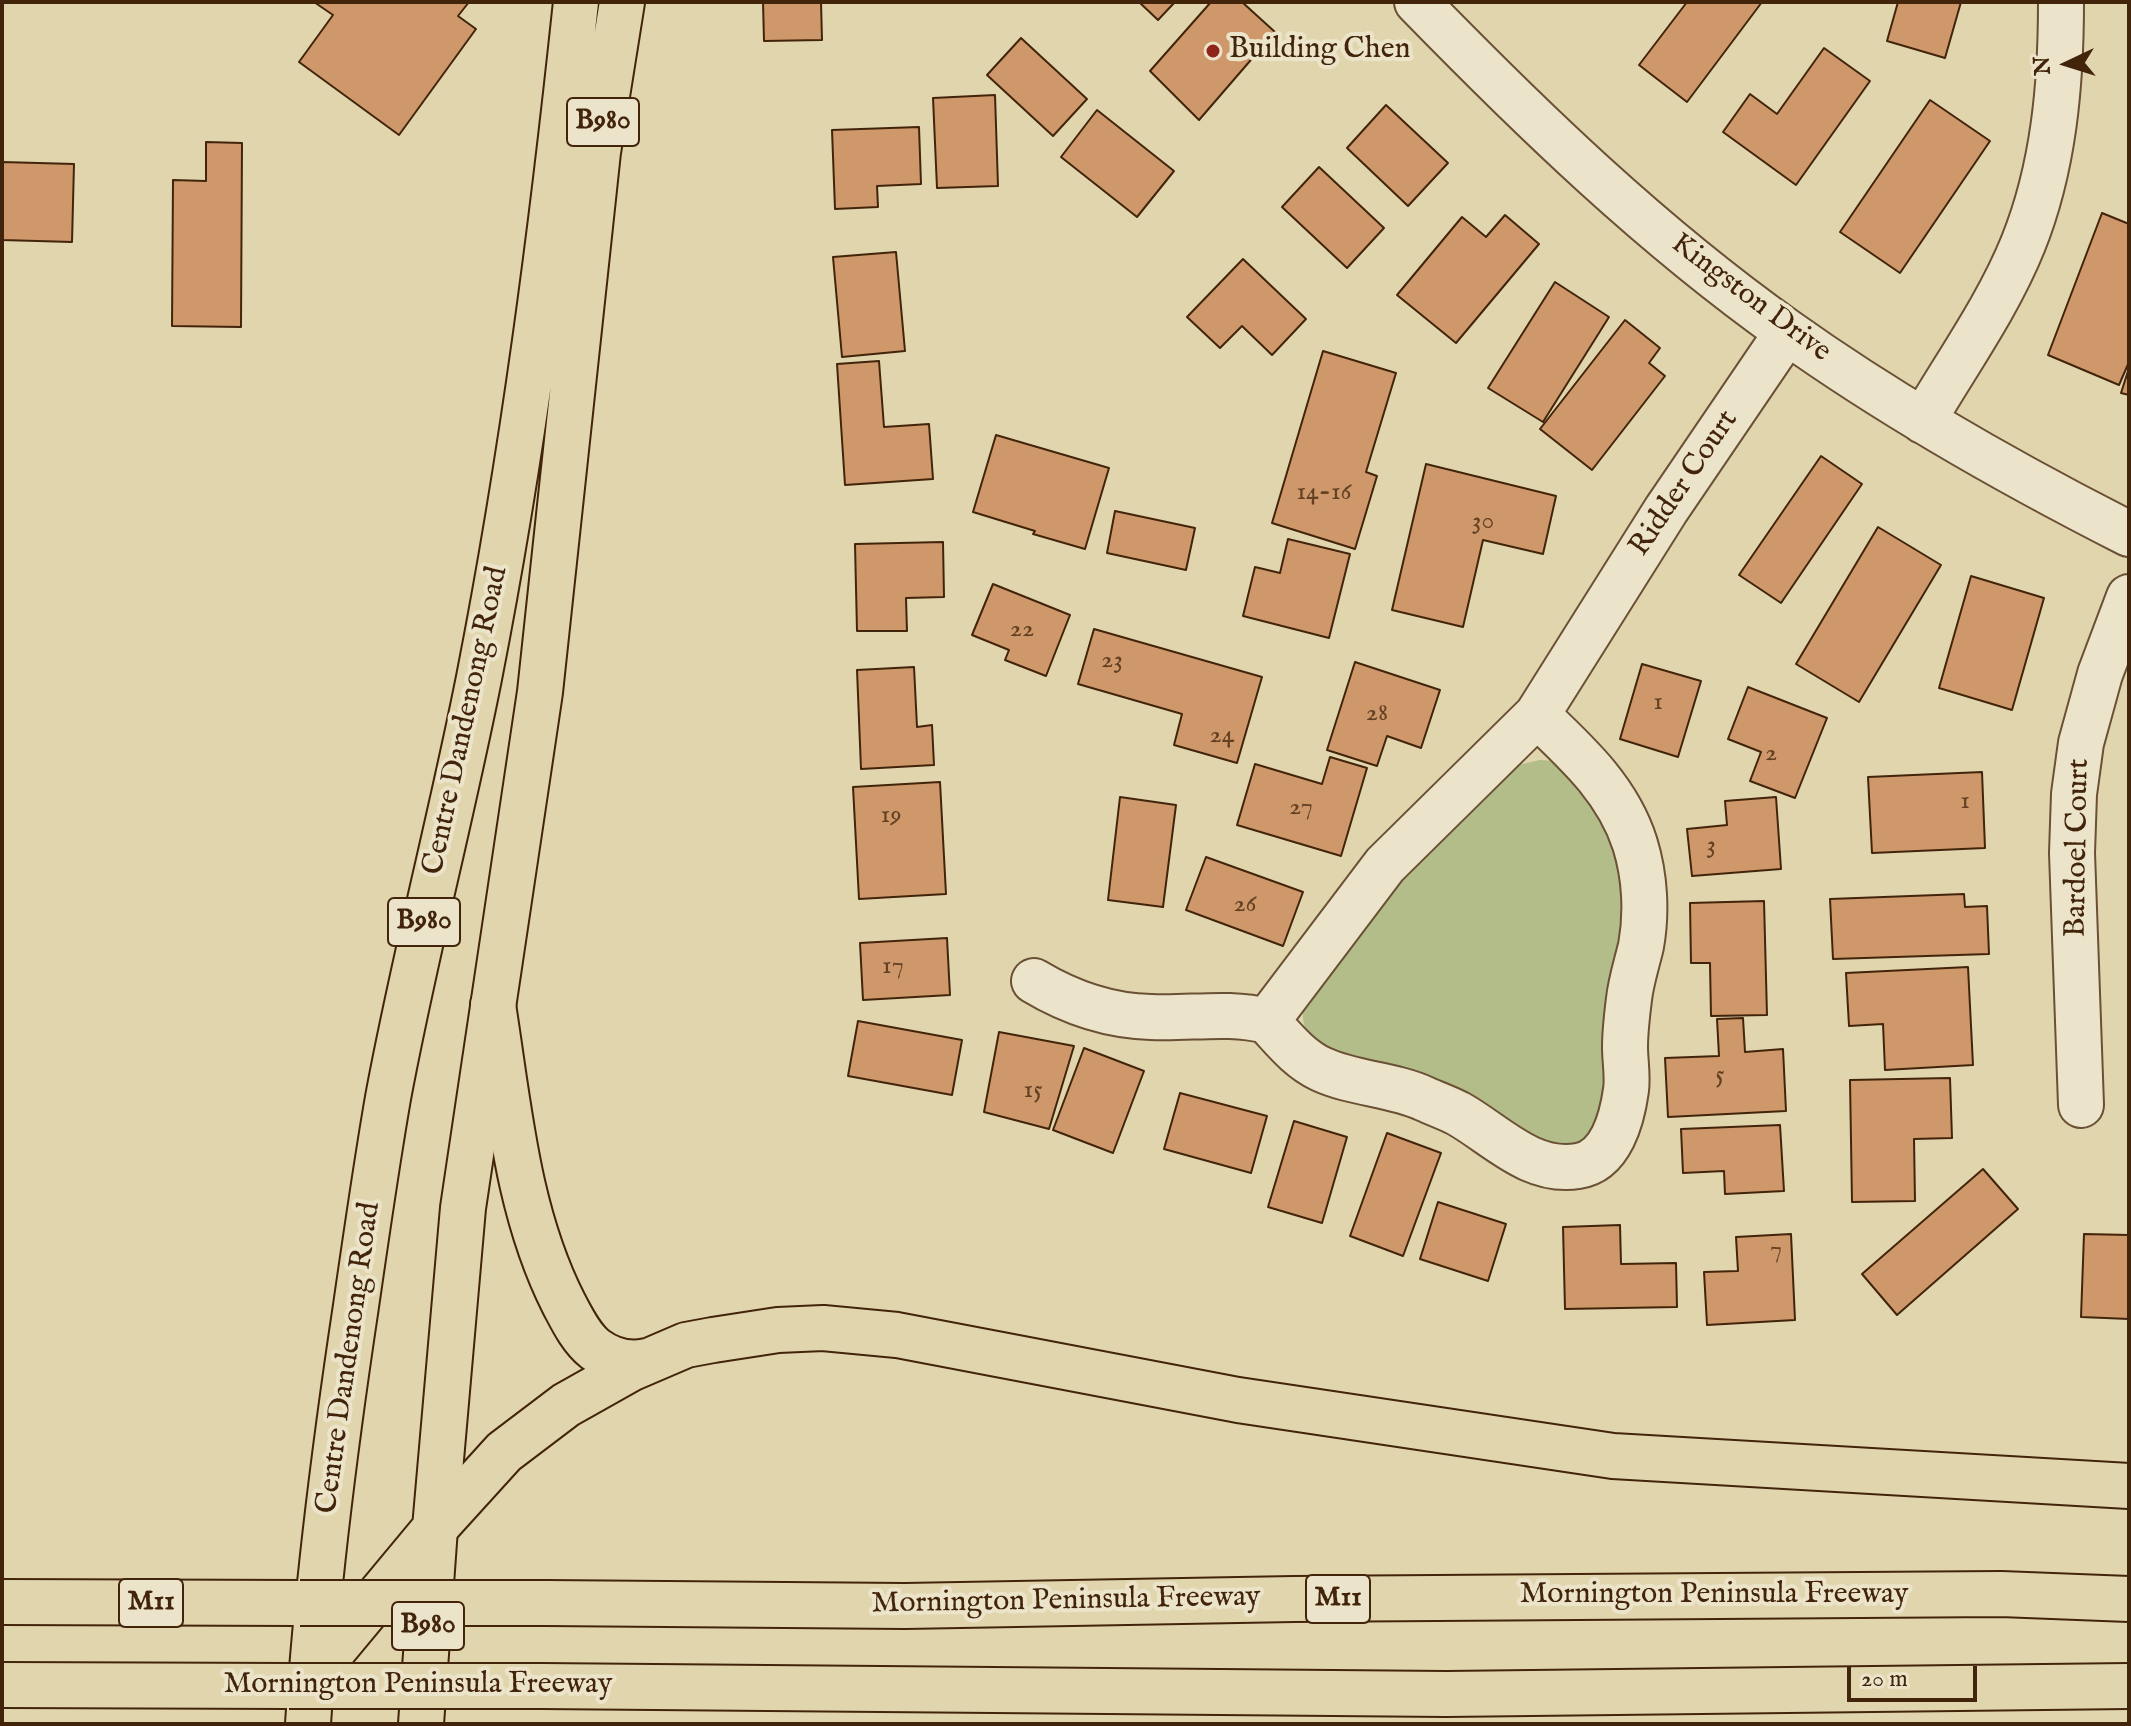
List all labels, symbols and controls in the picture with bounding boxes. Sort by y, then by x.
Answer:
north arrow [2027,24,2107,104]
place label: Building Chen [1229,33,1410,69]
marker: Building Chen [1204,42,1222,60]
text: N [2028,55,2058,76]
road number: B980 [567,98,639,146]
street label: Kingston Drive [1663,227,1837,371]
street label: Ridder Court [1623,404,1747,564]
house number: 14-16 [1296,478,1352,510]
house number: 30 [1472,507,1494,539]
street label: Centre Dandenong Road [417,564,517,878]
house number: 22 [1010,615,1034,647]
house number: 23 [1101,646,1123,678]
house number: 1 [1653,688,1663,720]
house number: 28 [1366,699,1388,731]
house number: 24 [1210,721,1234,753]
house number: 2 [1765,739,1777,771]
street label: Bardoel Court [2059,758,2099,938]
house number: 1 [1960,787,1970,819]
house number: 27 [1289,793,1313,825]
house number: 19 [880,801,902,833]
house number: 3 [1706,831,1716,863]
house number: 26 [1233,890,1257,922]
road number: B980 [388,898,460,946]
house number: 17 [882,952,904,984]
house number: 5 [1715,1061,1725,1093]
house number: 15 [1023,1076,1043,1108]
street label: Centre Dandenong Road [310,1200,390,1516]
house number: 7 [1770,1236,1782,1268]
road number: M11 [1306,1575,1370,1623]
street label: Mornington Peninsula Freeway [1519,1578,1909,1614]
road number: M11 [119,1579,183,1627]
street label: Mornington Peninsula Freeway [871,1581,1261,1623]
road number: B980 [392,1602,464,1650]
scale bar [1851,1650,1981,1700]
text: 20 m [1861,1664,1908,1695]
street label: Mornington Peninsula Freeway [223,1668,613,1704]

